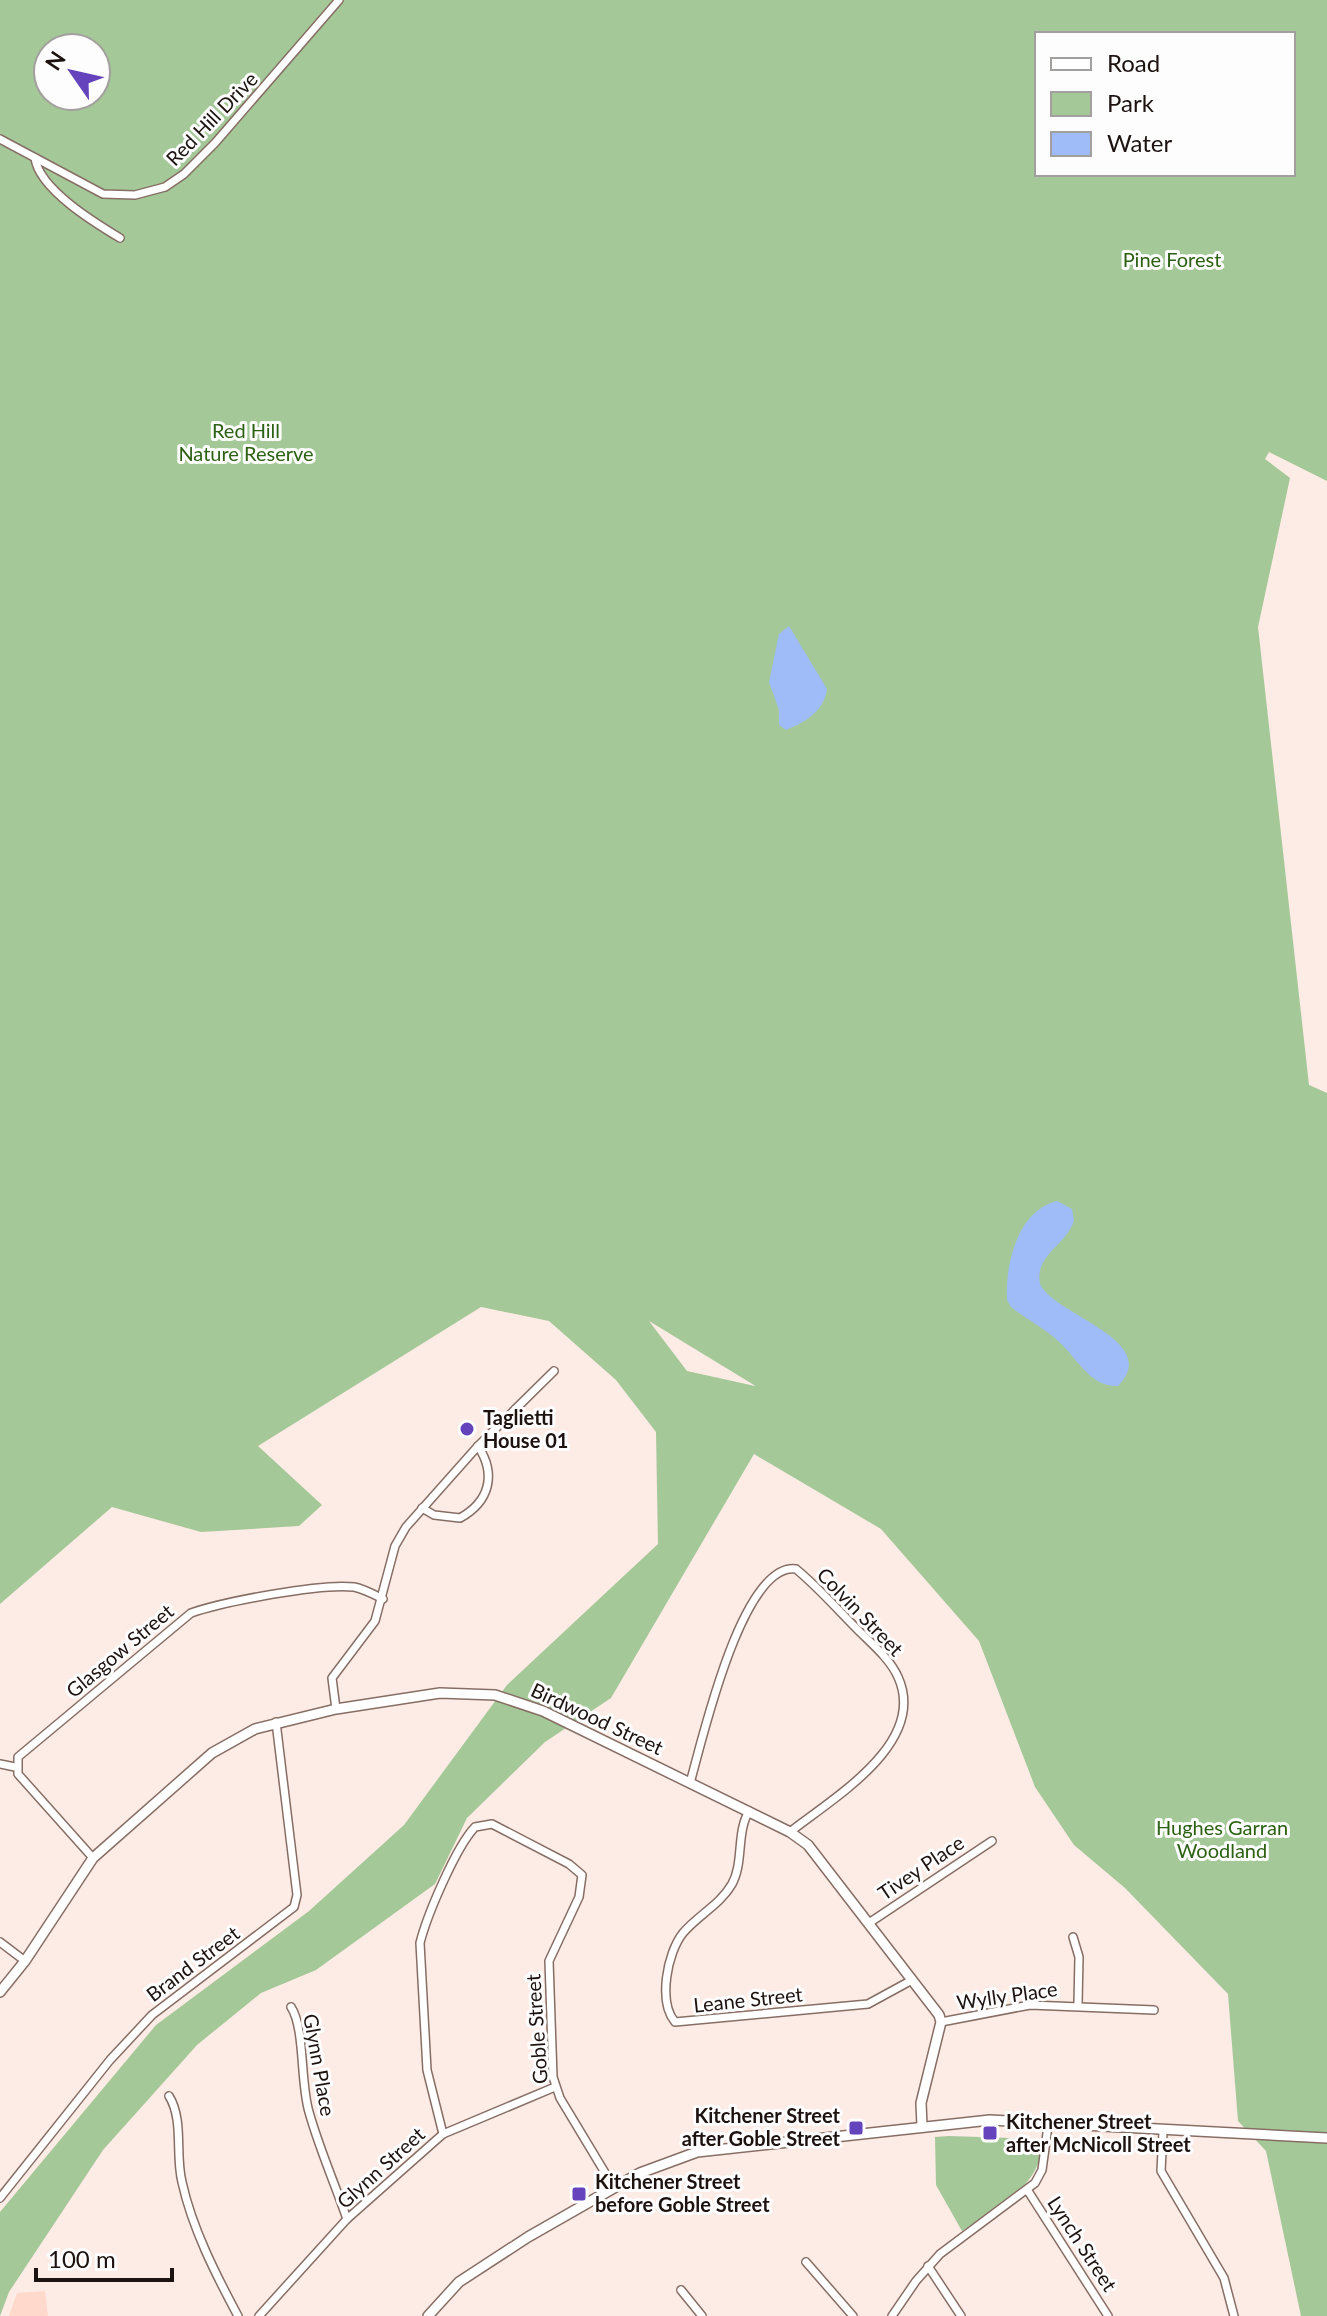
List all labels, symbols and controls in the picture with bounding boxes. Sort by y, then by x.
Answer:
north arrow [32,32,112,112]
legend [1035,32,1295,176]
text: N [39,46,71,75]
text: Road [1107,48,1160,77]
street label: Red Hill Drive [161,66,262,170]
text: Park [1107,88,1155,117]
text: Water [1107,128,1172,157]
park label: Pine Forest [1123,247,1221,271]
park label: Red Hill Nature Reserve [178,418,314,465]
place label: Taglietti House 01 [483,1405,568,1452]
marker: Taglietti House 01 [458,1420,476,1438]
street label: Colvin Street [813,1562,909,1660]
street label: Glasgow Street [61,1599,178,1702]
street label: Birdwood Street [528,1677,667,1759]
park label: Hughes Garran Woodland [1156,1815,1288,1862]
street label: Tivey Place [873,1830,968,1905]
street label: Brand Street [141,1921,244,2006]
street label: Goble Street [520,1973,552,2085]
street label: Wylly Place [955,1976,1059,2014]
street label: Leane Street [692,1981,804,2017]
street label: Glynn Place [299,2012,341,2118]
place label: Kitchener Street after Goble Street [682,2103,841,2150]
place label: Kitchener Street after McNicoll Street [1006,2109,1191,2156]
marker: Kitchener Street after Goble Street [847,2119,865,2137]
street label: Glynn Street [332,2122,429,2213]
marker: Kitchener Street after McNicoll Street [981,2124,999,2142]
place label: Kitchener Street before Goble Street [595,2169,770,2216]
marker: Kitchener Street before Goble Street [570,2185,588,2203]
street label: Lynch Street [1043,2191,1122,2295]
scale bar [36,2232,172,2282]
text: 100 m [48,2244,116,2273]

